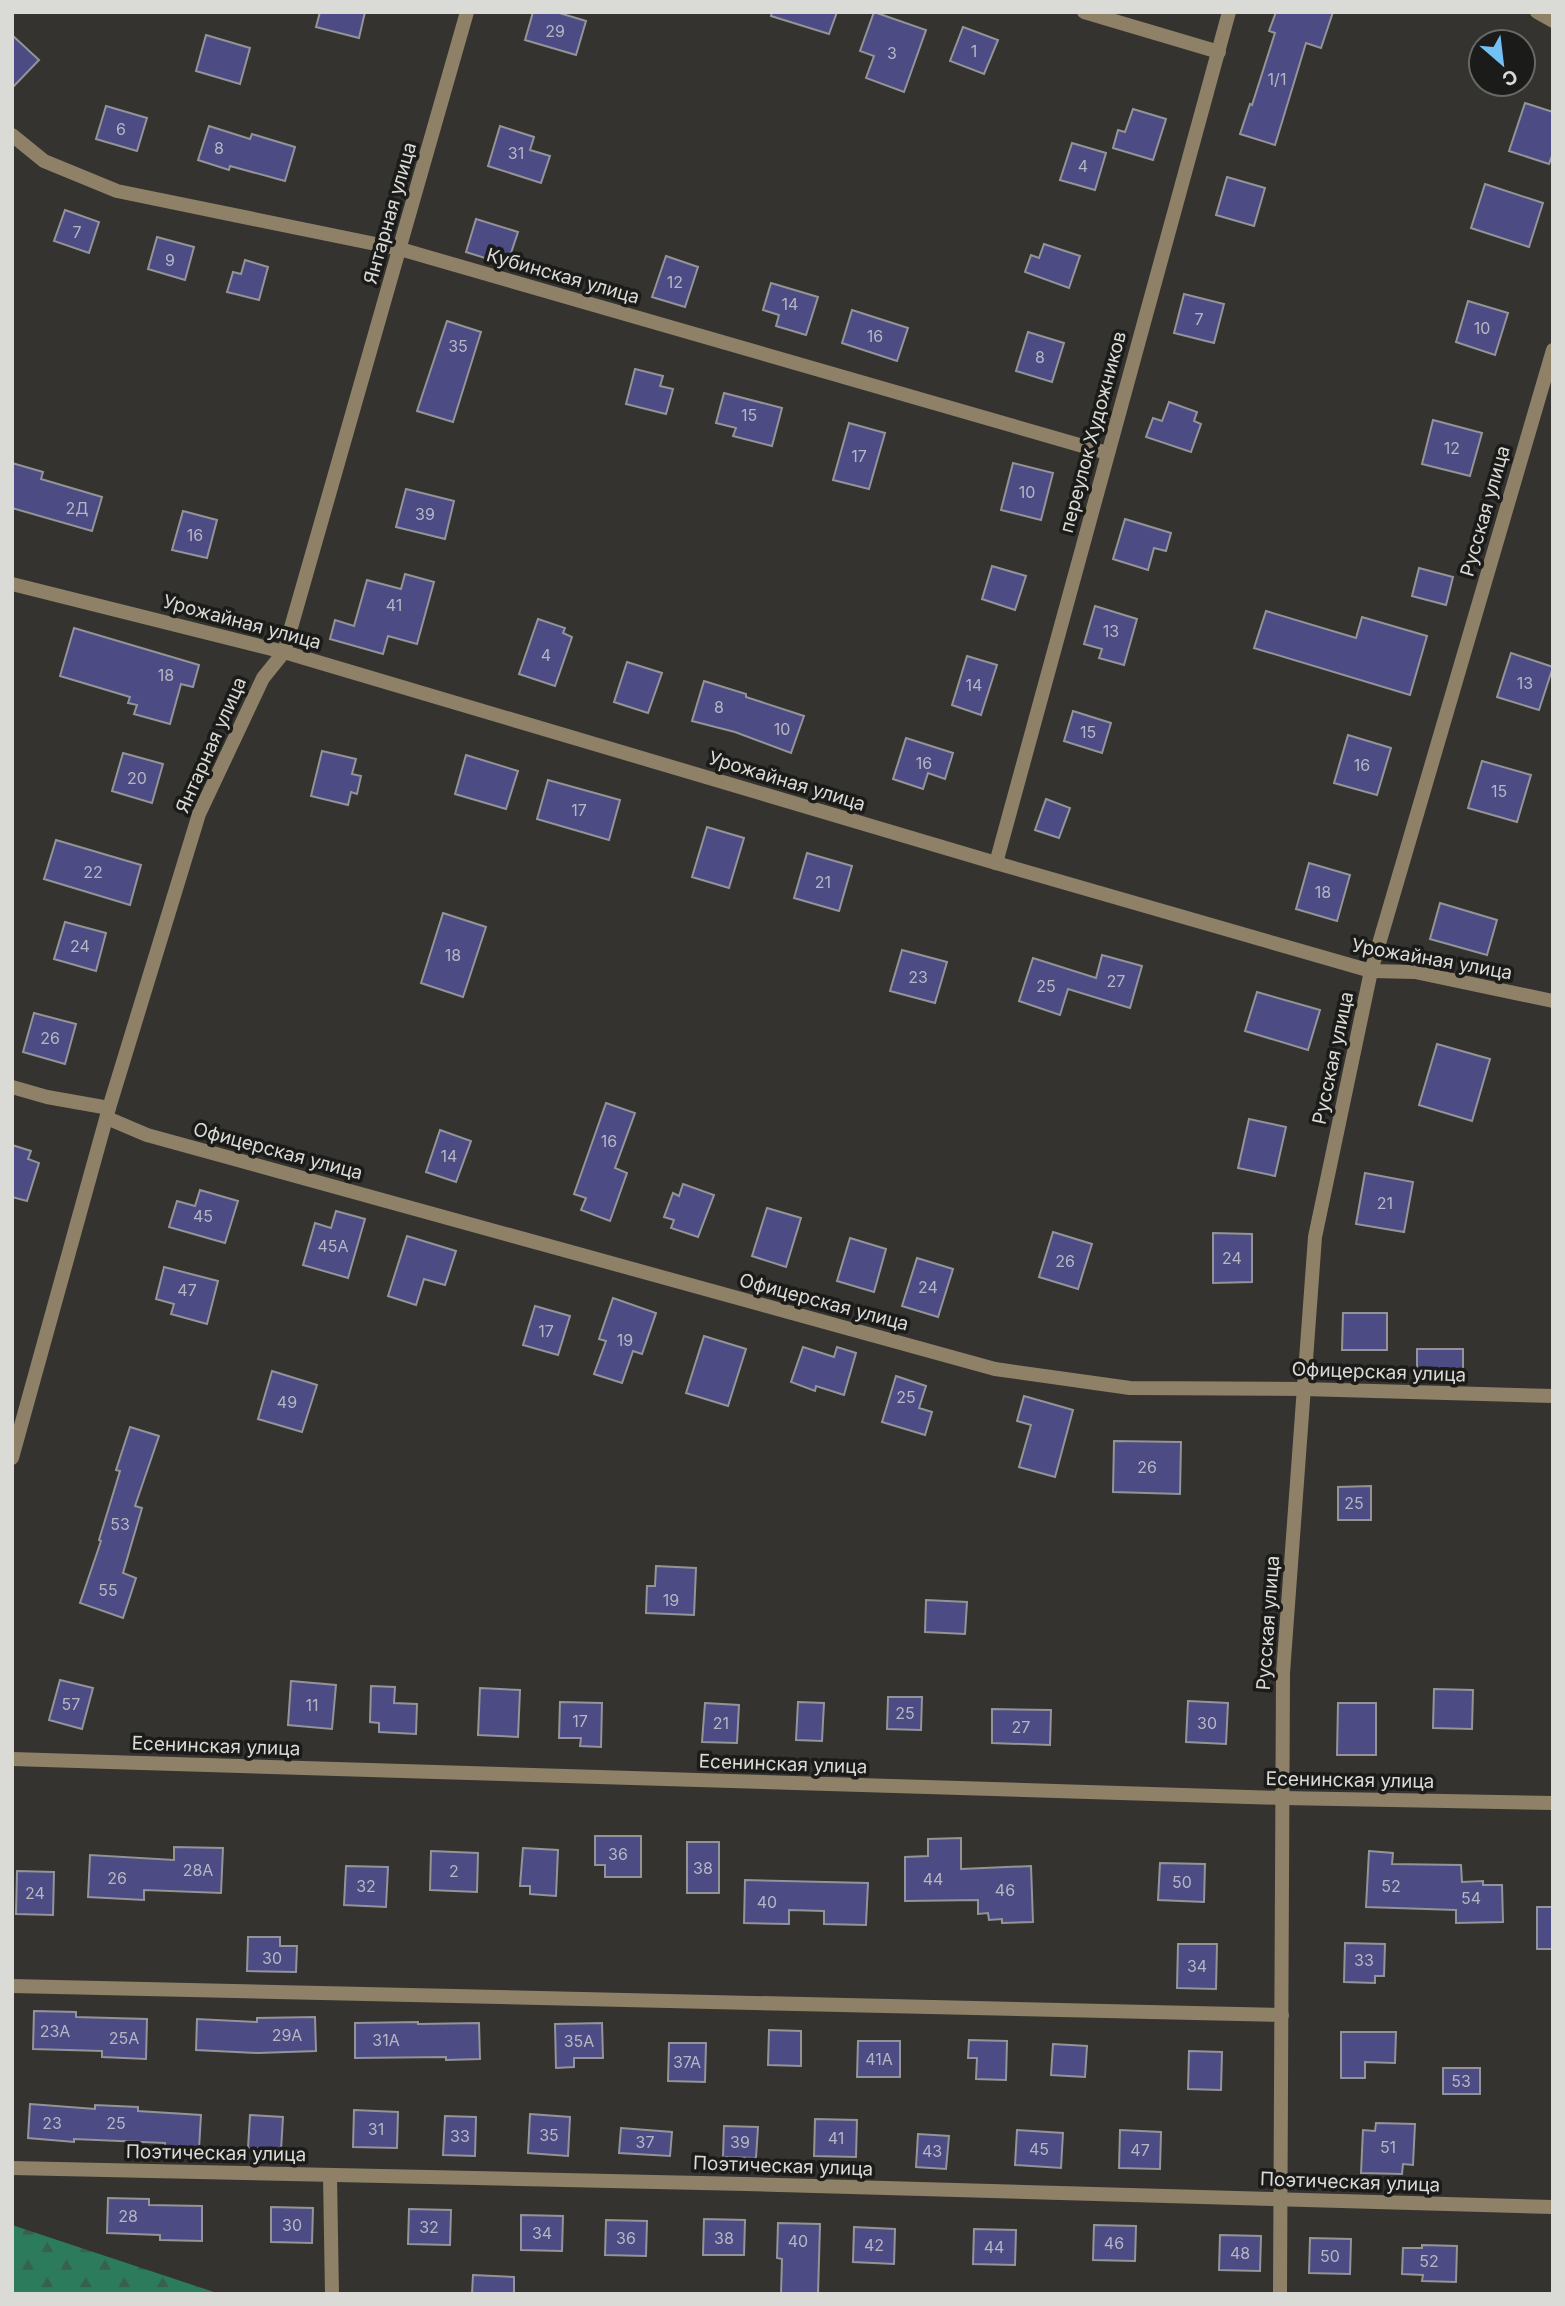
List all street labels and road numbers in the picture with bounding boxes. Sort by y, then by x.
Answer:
street label: Янтарная улица [359,139,421,287]
street label: Кубинская улица [484,243,642,309]
street label: переулок Художников [1055,329,1131,535]
street label: Русская улица [1455,443,1515,579]
street label: Урожайная улица [160,590,324,654]
street label: Янтарная улица [171,673,251,817]
street label: Урожайная улица [706,746,868,816]
street label: Урожайная улица [1350,934,1514,984]
street label: Русская улица [1308,990,1358,1126]
street label: Офицерская улица [191,1117,365,1185]
street label: Офицерская улица [737,1268,911,1336]
street label: Офицерская улица [1291,1357,1467,1387]
street label: Русская улица [1252,1555,1284,1691]
street label: Есенинская улица [131,1732,301,1760]
street label: Есенинская улица [698,1750,868,1778]
street label: Есенинская улица [1265,1767,1435,1793]
street label: Поэтическая улица [126,2140,306,2166]
street label: Поэтическая улица [692,2151,874,2181]
street label: Поэтическая улица [1259,2167,1441,2197]

